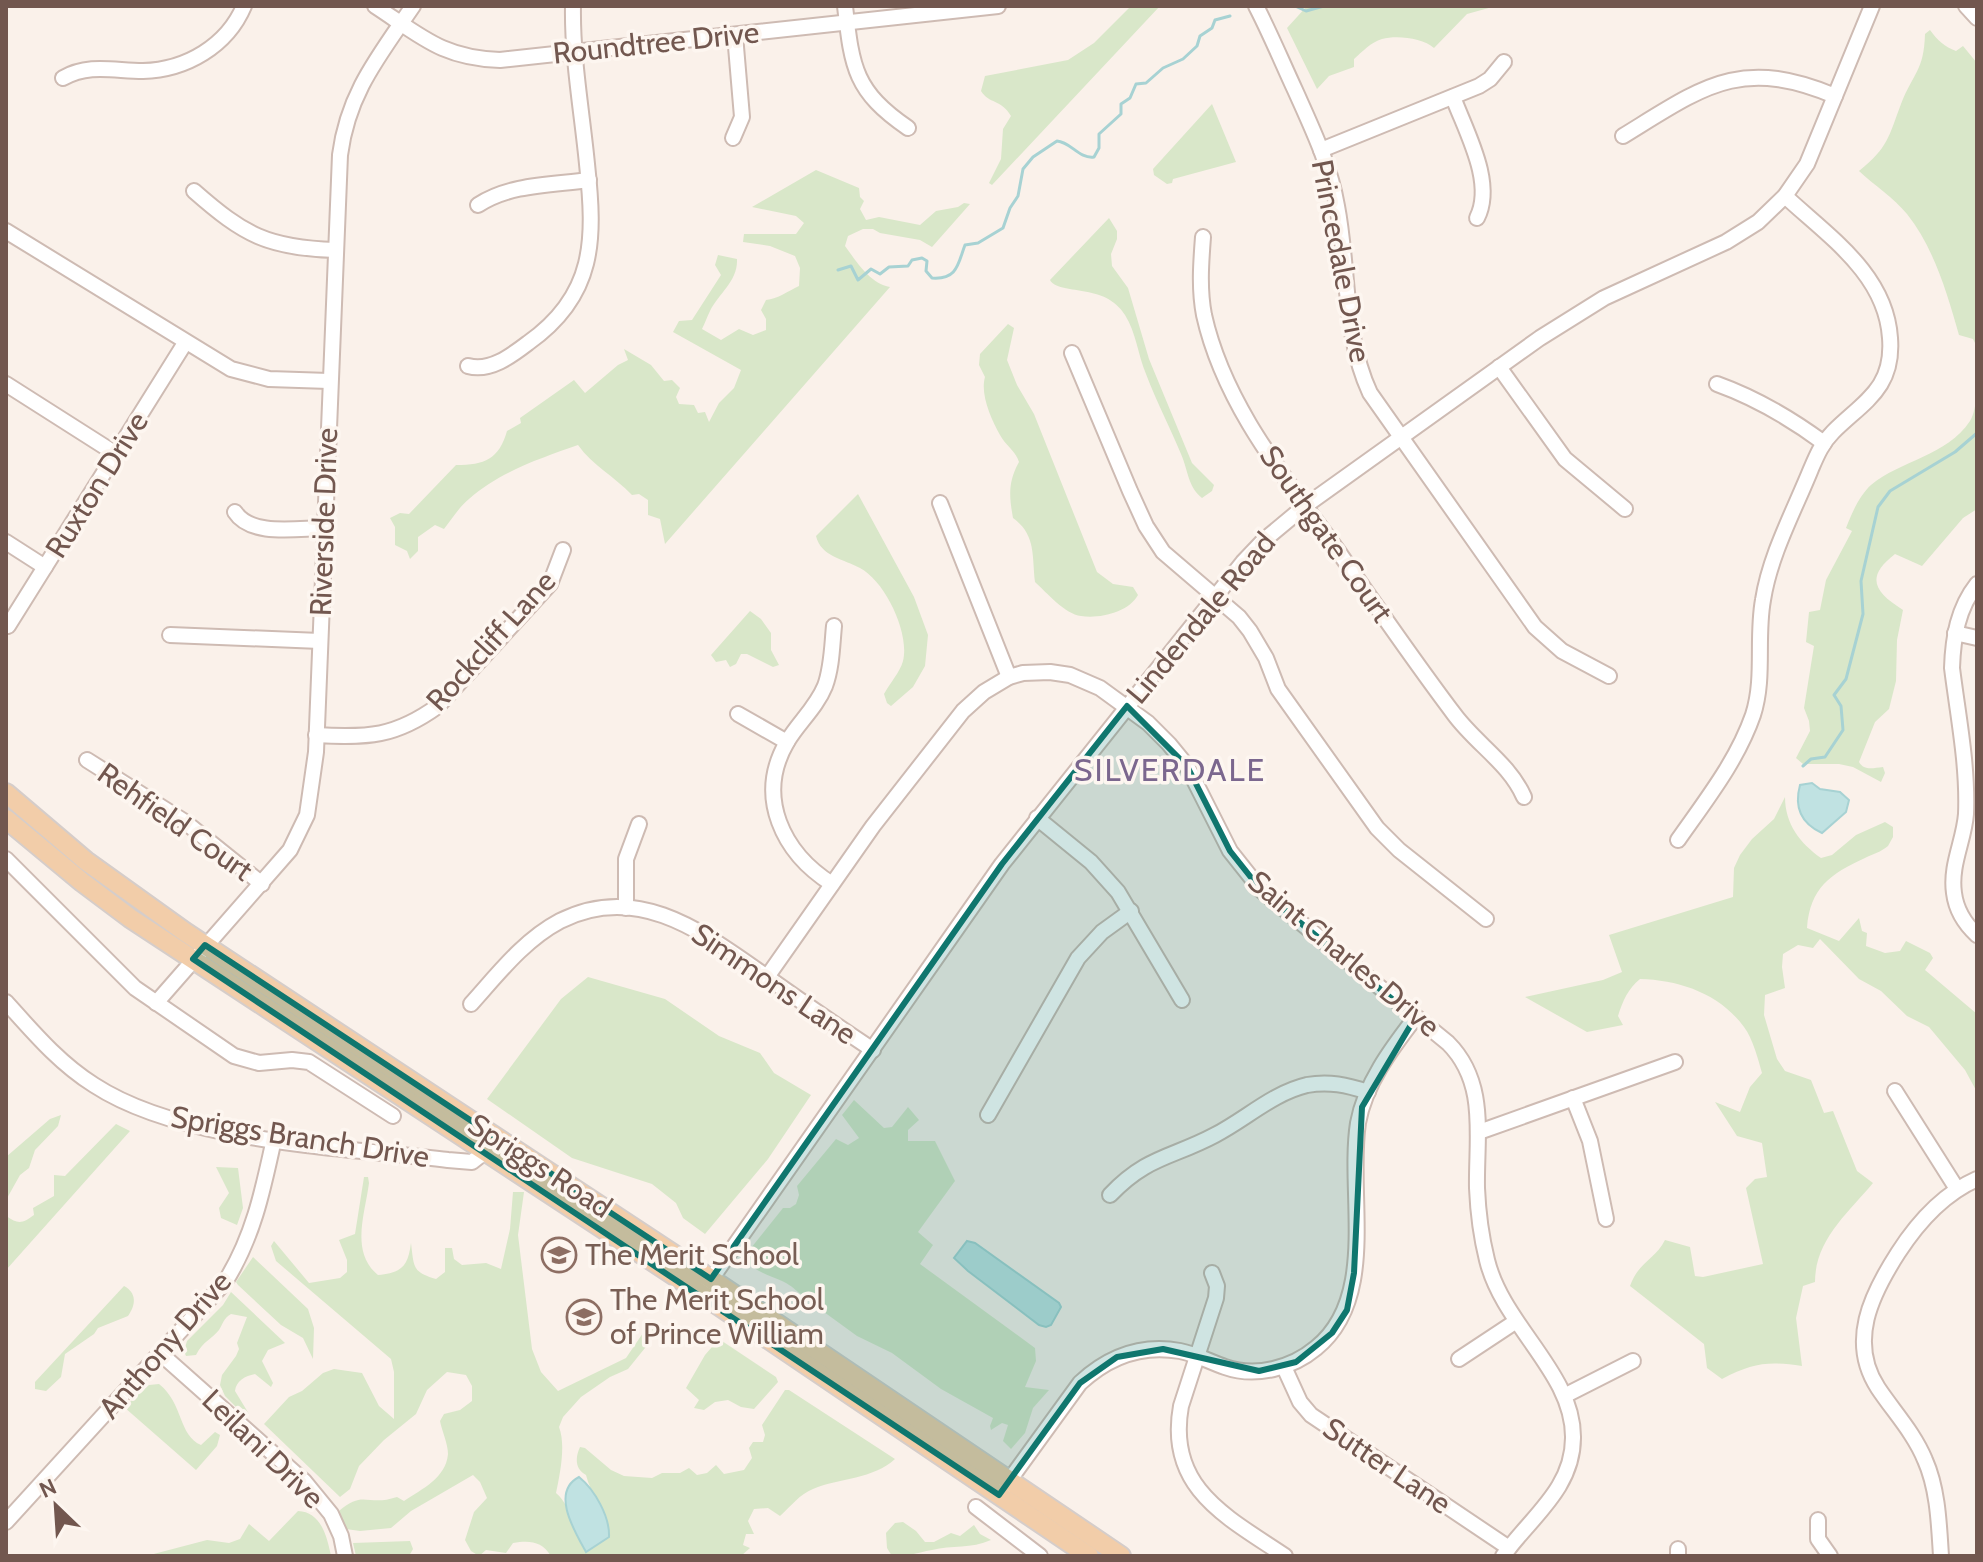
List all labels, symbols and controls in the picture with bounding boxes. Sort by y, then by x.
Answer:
street label: Roundtree Drive [551,13,761,72]
street label: Princedale Drive [1304,156,1379,365]
street label: Ruxton Drive [37,405,156,564]
street label: Riverside Drive [302,427,345,617]
street label: Southgate Court [1252,438,1401,629]
street label: Lindendale Road [1118,525,1283,711]
street label: Rockcliff Lane [418,563,563,718]
district label: SILVERDALE [1074,750,1266,789]
street label: Rehfield Court [91,755,260,889]
street label: Saint Charles Drive [1241,863,1448,1045]
street label: Simmons Lane [685,915,864,1052]
street label: Spriggs Branch Drive [168,1098,432,1175]
street label: Spriggs Road [461,1105,619,1226]
school or university icon: The Merit School [540,1236,578,1274]
place label: The Merit School [585,1236,799,1273]
street label: Anthony Drive [90,1263,239,1426]
place label: The Merit School of Prince William [610,1281,824,1352]
school or university icon: The Merit School of Prince William [565,1298,603,1336]
street label: Leilani Drive [195,1381,332,1516]
street label: Sutter Lane [1316,1409,1458,1522]
north arrow [16,1466,96,1546]
text: N [35,1473,61,1504]

